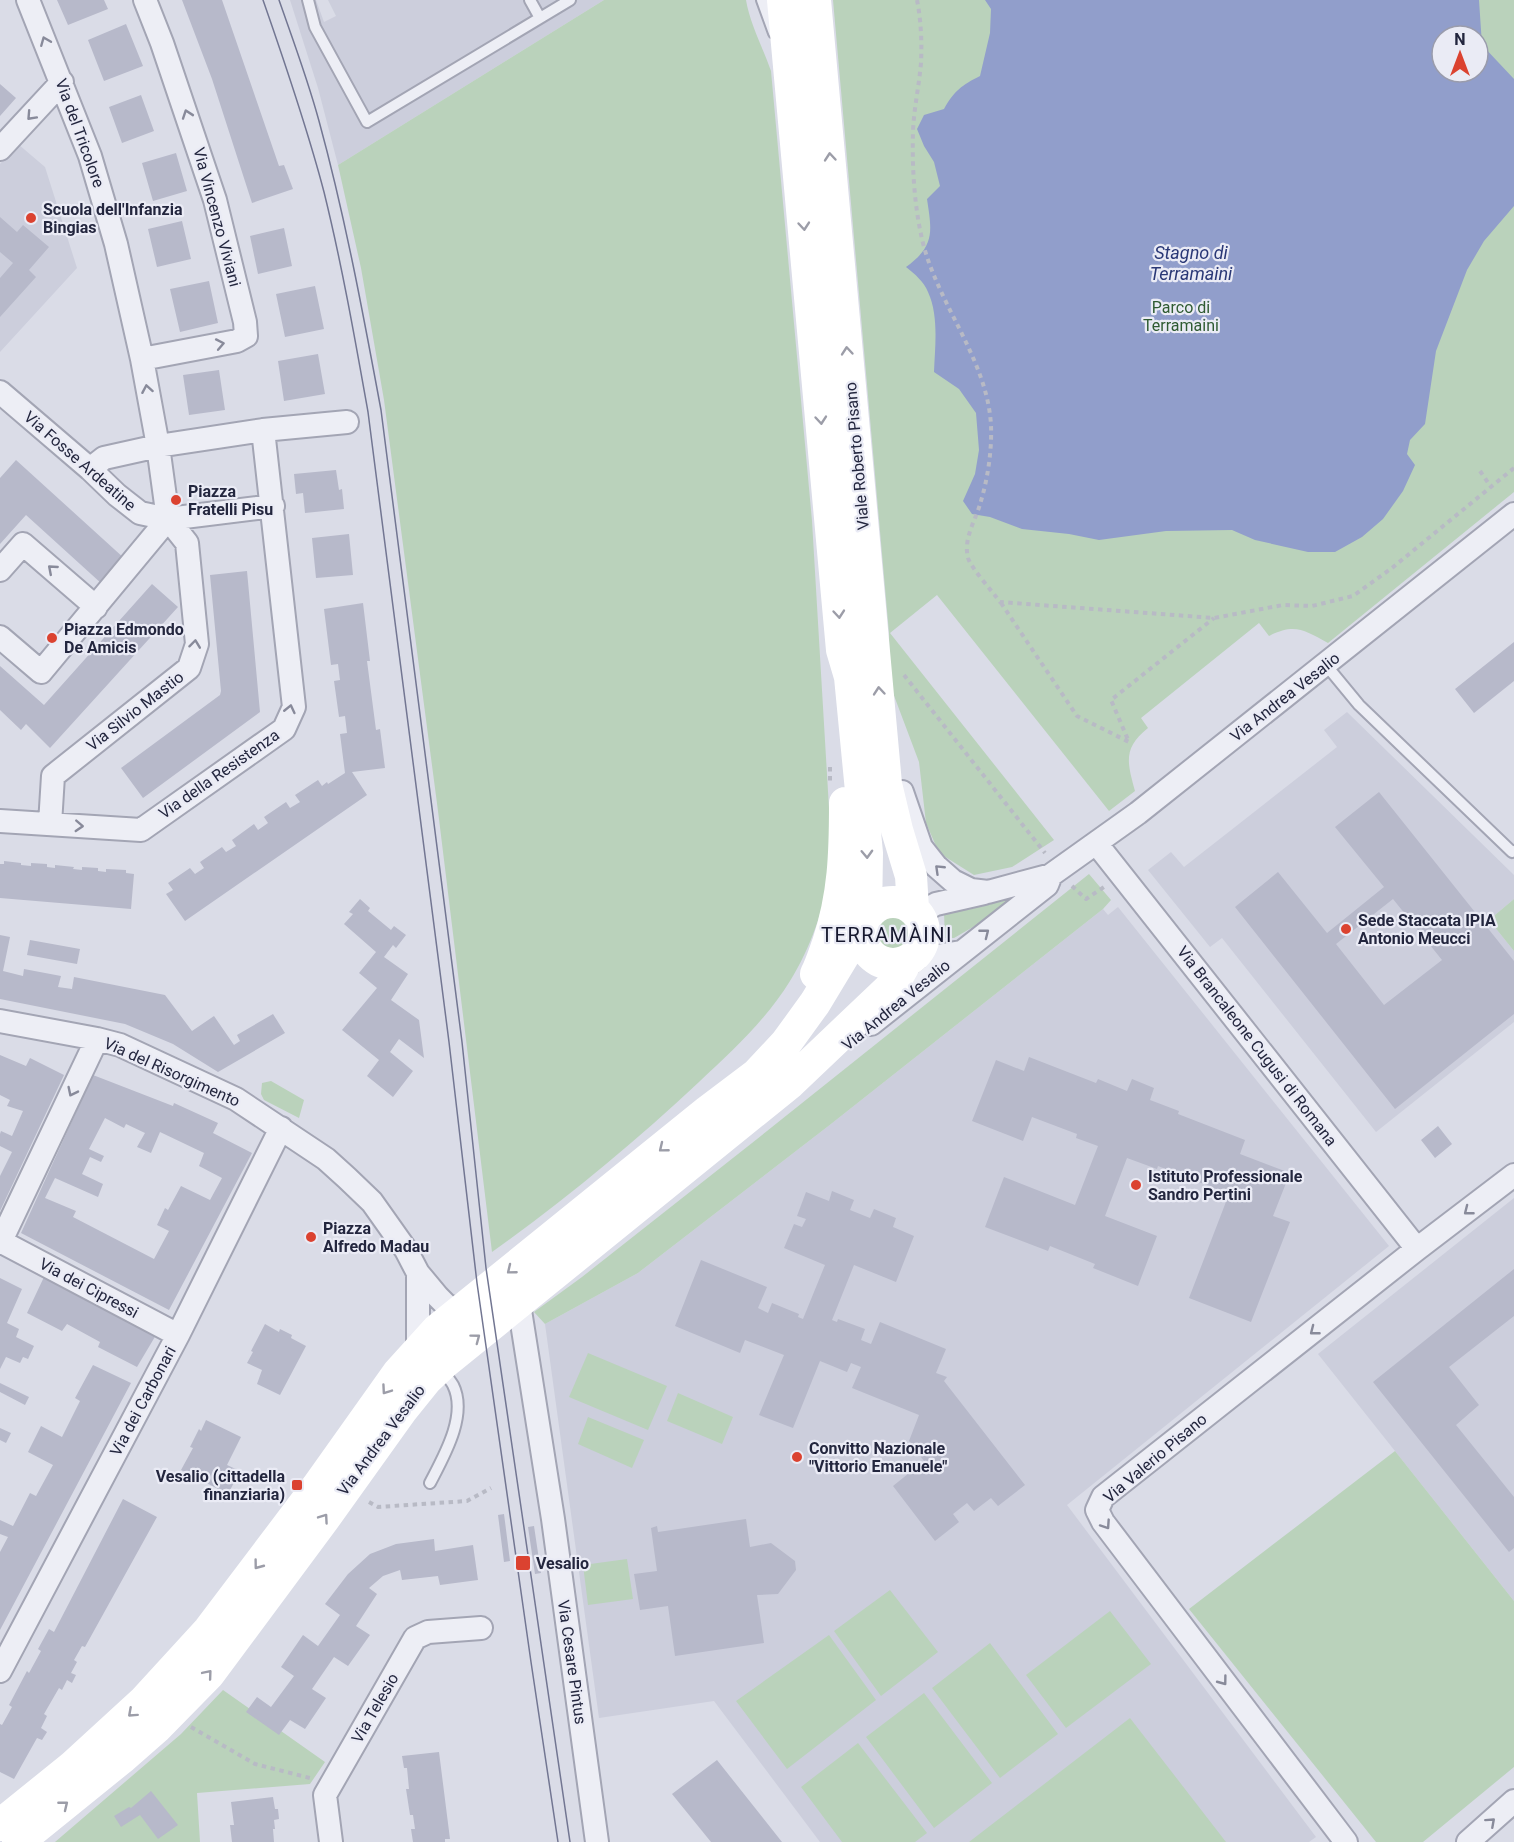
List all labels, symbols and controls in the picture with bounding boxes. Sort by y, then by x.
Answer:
north arrow [1430,24,1490,84]
text: N [1454,30,1466,49]
one-way arrow [40,37,52,48]
street label: Via del Tricolore [52,76,108,190]
one-way arrow [27,109,38,120]
one-way arrow [181,109,194,120]
street label: Via Vincenzo Viviani [189,145,245,289]
one-way arrow [823,152,836,161]
place label: Scuola dell'Infanzia Bingias [43,200,183,237]
marker: Scuola dell'Infanzia Bingias [24,211,38,225]
one-way arrow [797,221,810,230]
water label: Stagno di Terramaini [1150,242,1233,284]
park label: Parco di Terramaini [1143,298,1219,335]
one-way arrow [215,338,225,351]
one-way arrow [841,346,854,355]
street label: Viale Roberto Pisano [841,381,873,531]
one-way arrow [142,384,154,394]
street label: Via Fosse Ardeatine [20,407,140,515]
one-way arrow [814,415,827,424]
place label: Piazza Fratelli Pisu [188,482,273,519]
marker: Piazza Fratelli Pisu [169,493,183,507]
one-way arrow [48,565,59,576]
one-way arrow [832,610,845,619]
place label: Piazza Edmondo De Amicis [64,620,184,657]
marker: Piazza Edmondo De Amicis [45,631,59,645]
one-way arrow [188,639,201,649]
street label: Via Andrea Vesalio [1226,648,1344,746]
street label: Via Silvio Mastio [83,667,187,755]
one-way arrow [873,687,886,696]
one-way arrow [283,704,296,714]
street label: Via della Resistenza [155,725,283,823]
one-way arrow [75,820,84,833]
one-way arrow [860,849,873,858]
one-way arrow [936,865,947,876]
place label: Sede Staccata IPIA Antonio Meucci [1358,911,1496,948]
marker: Sede Staccata IPIA Antonio Meucci [1339,922,1353,936]
district label: TERRAMÀINI [821,923,953,947]
one-way arrow [979,930,990,941]
street label: Via Brancaleone Cugusi di Romana [1173,942,1341,1150]
street label: Via Andrea Vesalio [838,956,954,1054]
street label: Via del Risorgimento [101,1033,243,1111]
one-way arrow [68,1085,80,1096]
one-way arrow [659,1140,670,1151]
place label: Istituto Professionale Sandro Pertini [1148,1167,1303,1204]
marker: Istituto Professionale Sandro Pertini [1129,1178,1143,1192]
one-way arrow [1463,1203,1474,1214]
place label: Piazza Alfredo Madau [323,1219,429,1256]
marker: Piazza Alfredo Madau [304,1230,318,1244]
street label: Via dei Cipressi [36,1254,142,1322]
one-way arrow [507,1263,518,1274]
one-way arrow [1310,1323,1321,1334]
one-way arrow [469,1334,480,1345]
street label: Via dei Carbonari [106,1343,180,1459]
street label: Via Andrea Vesalio [333,1381,429,1499]
one-way arrow [382,1384,393,1395]
street label: Via Valerio Pisano [1099,1409,1211,1507]
place label: Convitto Nazionale "Vittorio Emanuele" [809,1439,947,1476]
marker: Convitto Nazionale "Vittorio Emanuele" [790,1450,804,1464]
place label: Vesalio (cittadella finanziaria) [156,1467,285,1504]
marker: Vesalio (cittadella finanziaria) [290,1478,304,1492]
one-way arrow [317,1514,328,1525]
one-way arrow [1099,1518,1110,1529]
marker: Vesalio [514,1554,532,1572]
place label: Vesalio [536,1554,589,1573]
one-way arrow [255,1558,266,1569]
street label: Via Cesare Pintus [554,1599,590,1725]
one-way arrow [200,1670,211,1681]
street label: Via Telesio [347,1670,403,1746]
one-way arrow [1216,1674,1227,1685]
one-way arrow [128,1705,139,1716]
one-way arrow [57,1802,68,1813]
one-way arrow [1484,1818,1495,1829]

